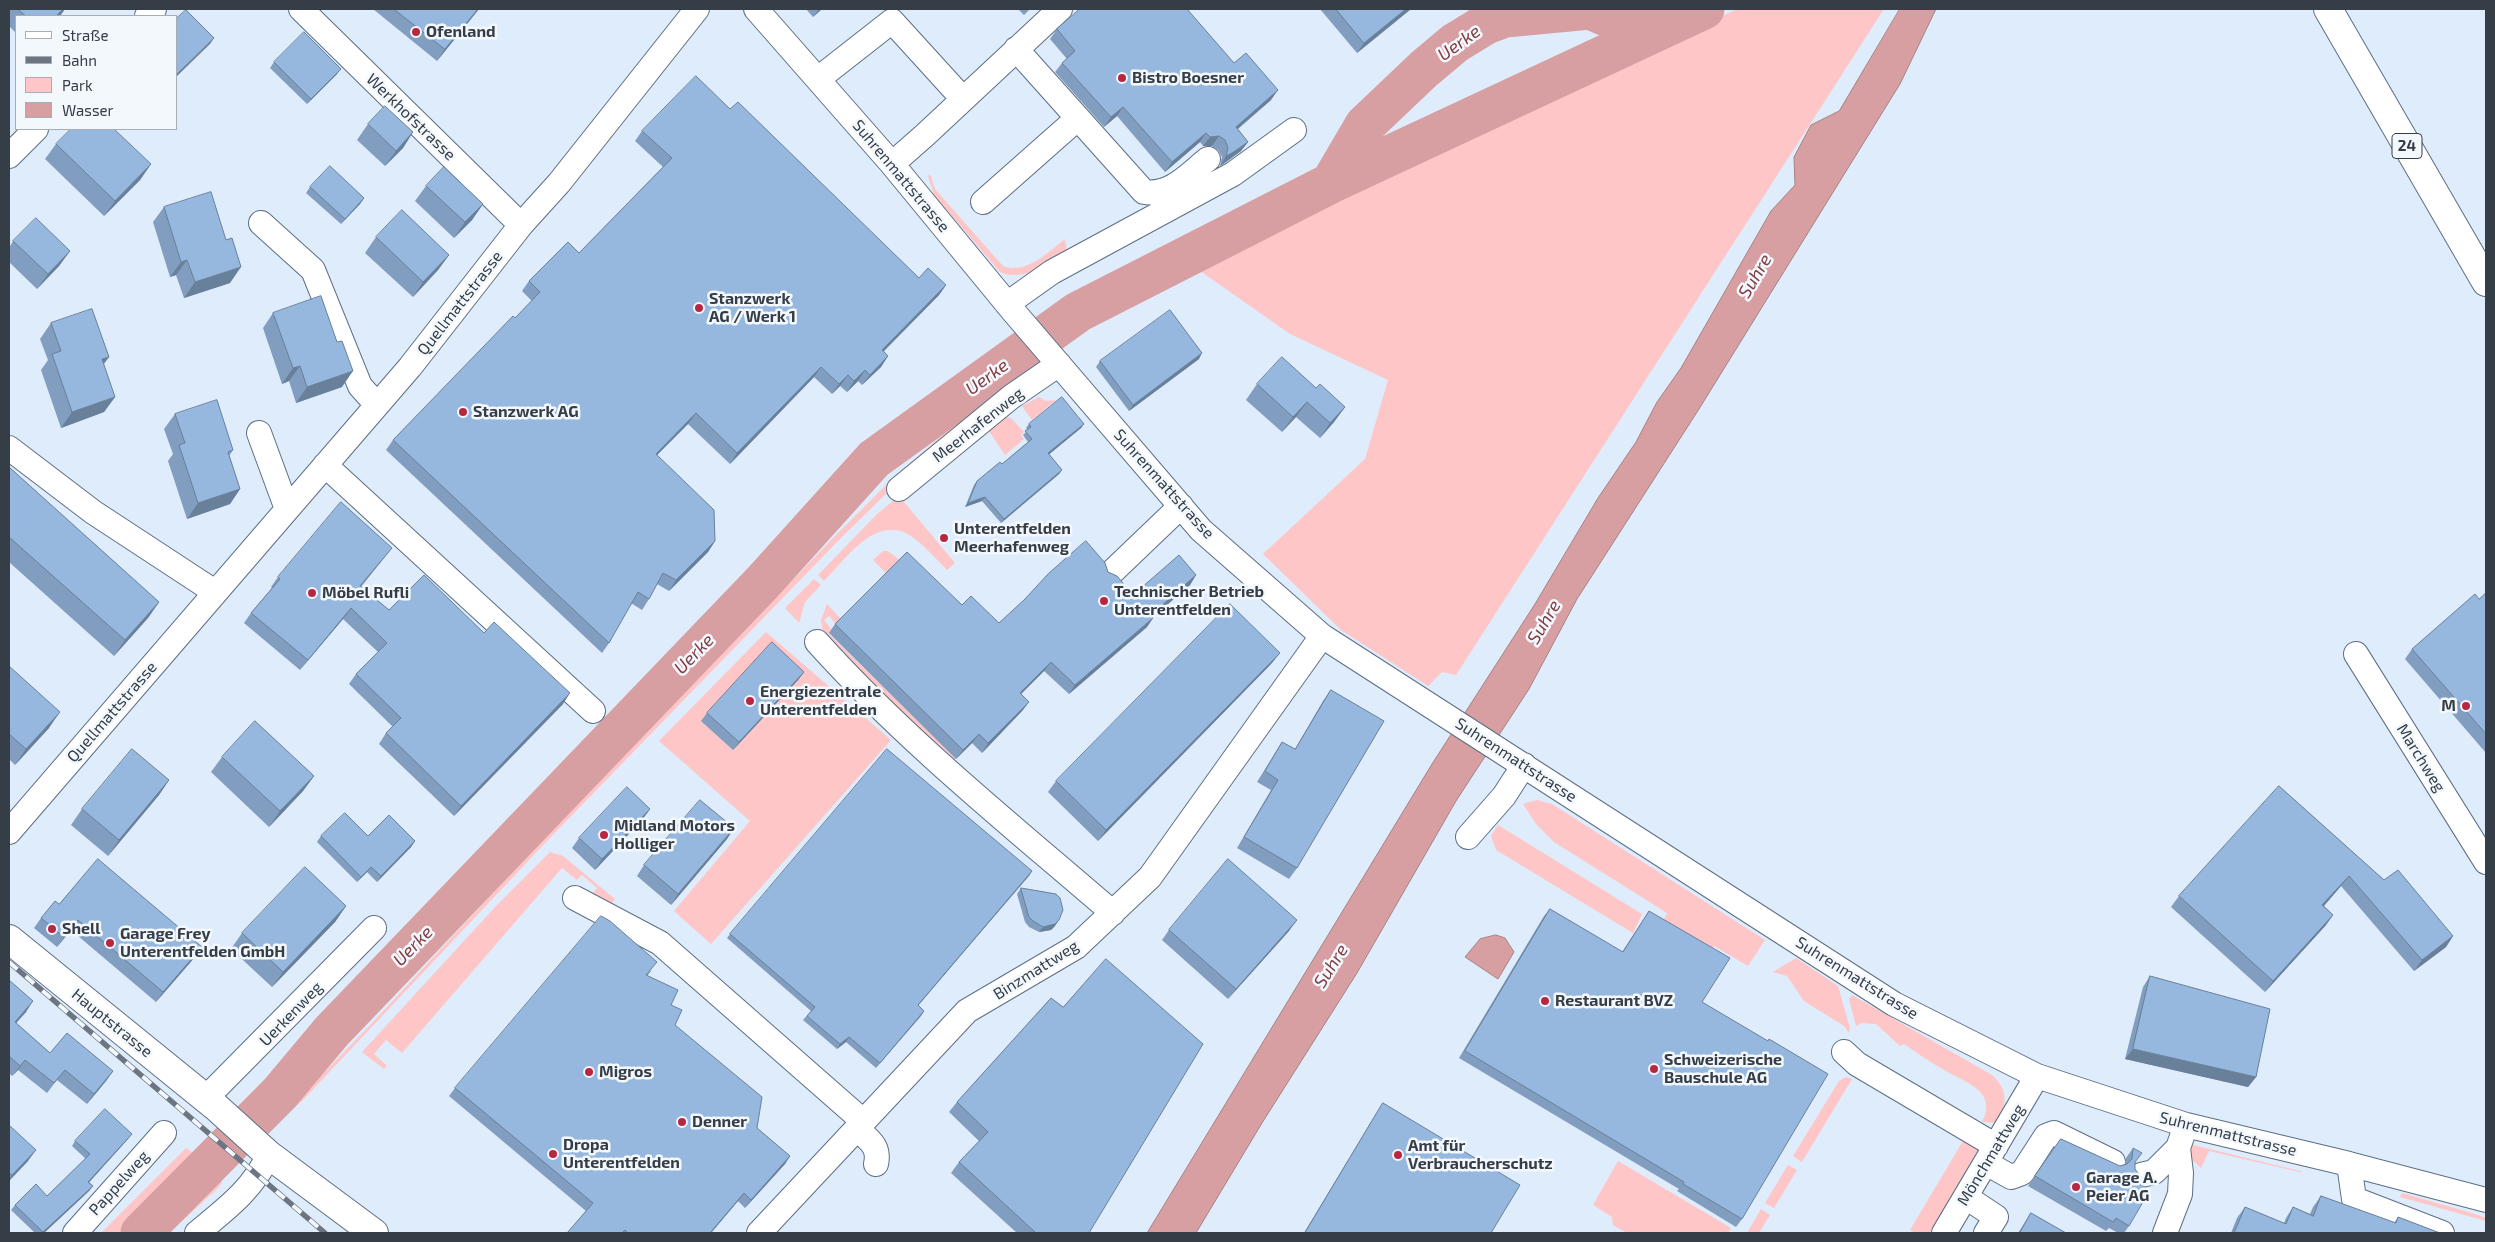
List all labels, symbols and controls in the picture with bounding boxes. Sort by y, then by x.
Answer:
legend [15,15,178,130]
water label: Uerke [1433,20,1485,66]
place label: Ofenland [426,22,496,42]
text: Straße [62,26,108,44]
marker: Ofenland [410,26,422,38]
text: Bahn [62,51,97,69]
place label: Bistro Boesner [1132,68,1244,88]
street label: Werkhofstrasse [362,70,460,164]
marker: Bistro Boesner [1116,72,1128,84]
text: Park [62,76,93,94]
text: Wasser [62,101,114,119]
street label: Suhrenmattstrasse [848,116,954,236]
road number: 24 [2392,134,2422,158]
street label: Quellmattstrasse [413,247,507,359]
water label: Suhre [1734,250,1776,302]
place label: Stanzwerk AG / Werk 1 [709,289,796,327]
marker: Stanzwerk AG / Werk 1 [693,302,705,314]
water label: Uerke [961,354,1013,400]
street label: Meerhafenweg [929,384,1027,466]
place label: Stanzwerk AG [473,402,579,422]
marker: Stanzwerk AG [457,406,469,418]
street label: Suhrenmattstrasse [1110,425,1218,543]
place label: Unterentfelden Meerhafenweg [954,519,1071,557]
marker: Unterentfelden Meerhafenweg [938,532,950,544]
place label: Technischer Betrieb Unterentfelden [1114,582,1264,620]
place label: Möbel Rufli [322,583,409,603]
marker: Möbel Rufli [306,587,318,599]
marker: Technischer Betrieb Unterentfelden [1098,595,1110,607]
water label: Suhre [1523,596,1565,648]
water label: Uerke [670,629,718,679]
street label: Quellmattstrasse [63,658,161,766]
place label: Energiezentrale Unterentfelden [760,682,881,720]
marker: Energiezentrale Unterentfelden [744,695,756,707]
place label: M [2441,696,2456,716]
marker: M [2460,700,2472,712]
street label: Suhrenmattstrasse [1452,714,1580,806]
street label: Marchweg [2393,720,2449,796]
place label: Midland Motors Holliger [614,816,735,854]
marker: Midland Motors Holliger [598,829,610,841]
place label: Shell [62,919,101,939]
water label: Uerke [389,921,437,971]
marker: Shell [46,923,58,935]
place label: Garage Frey Unterentfelden GmbH [120,924,285,962]
street label: Suhrenmattstrasse [1792,933,1922,1023]
street label: Binzmattweg [990,936,1082,1004]
marker: Garage Frey Unterentfelden GmbH [104,937,116,949]
water label: Suhre [1309,940,1353,992]
street label: Uerkenweg [256,978,326,1050]
street label: Hauptstrasse [68,985,156,1061]
place label: Restaurant BVZ [1555,991,1673,1011]
marker: Restaurant BVZ [1539,995,1551,1007]
place label: Schweizerische Bauschule AG [1664,1050,1782,1088]
place label: Migros [599,1062,652,1082]
marker: Schweizerische Bauschule AG [1648,1063,1660,1075]
marker: Migros [583,1066,595,1078]
street label: Mönchmattweg [1953,1101,2029,1209]
street label: Suhrenmattstrasse [2157,1108,2299,1160]
place label: Denner [692,1112,747,1132]
marker: Denner [676,1116,688,1128]
place label: Dropa Unterentfelden [563,1135,680,1173]
place label: Amt für Verbraucherschutz [1408,1136,1553,1174]
street label: Pappelweg [85,1147,153,1219]
marker: Dropa Unterentfelden [547,1148,559,1160]
marker: Amt für Verbraucherschutz [1392,1149,1404,1161]
place label: Garage A. Peier AG [2086,1168,2157,1206]
marker: Garage A. Peier AG [2070,1181,2082,1193]

